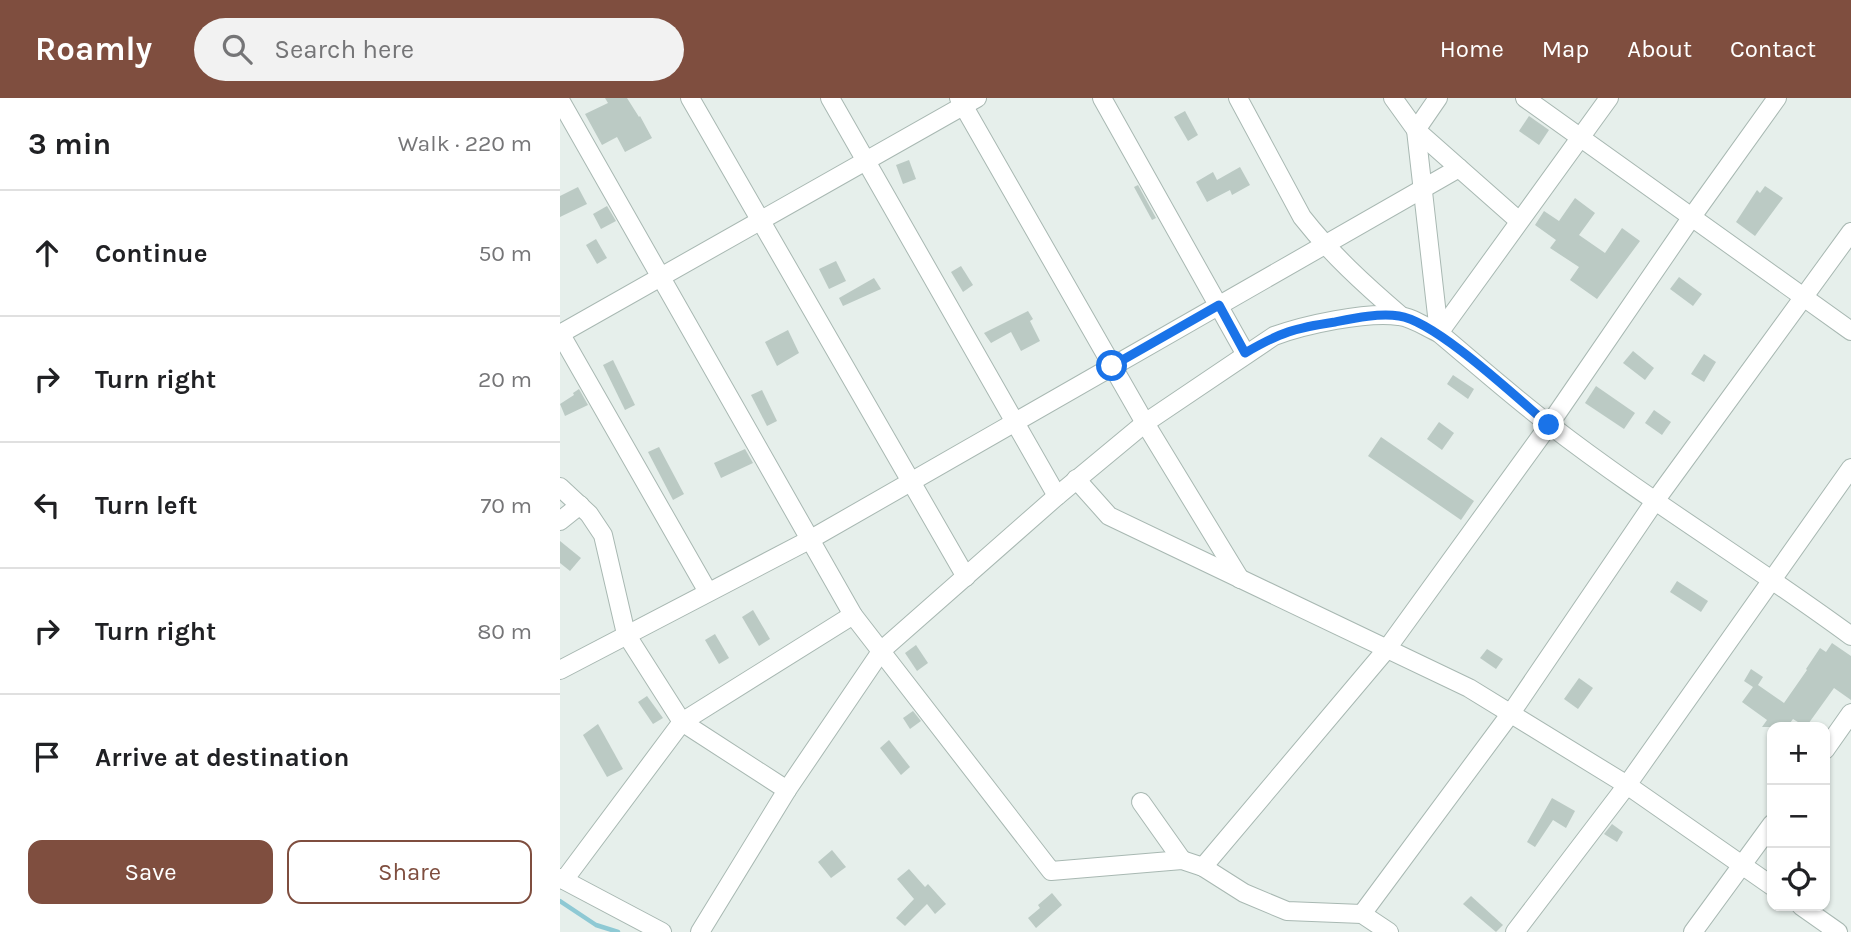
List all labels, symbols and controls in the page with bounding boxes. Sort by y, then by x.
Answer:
search box [194,18,684,81]
text: Roamly [35,30,152,68]
icon: search [218,30,256,68]
text: Search here [274,34,414,65]
text: Home [1440,35,1504,63]
text: Map [1542,35,1589,63]
text: About [1627,35,1692,63]
text: Contact [1730,35,1816,63]
text: 3 min [28,126,111,162]
text: Walk · 220 m [398,130,532,157]
icon: ahead [28,234,66,272]
text: Continue [95,238,207,269]
text: 50 m [478,240,532,267]
route start [1096,350,1127,381]
icon: right [28,360,66,398]
text: Turn right [95,364,216,395]
text: 20 m [478,366,532,393]
route end [1533,409,1564,440]
icon: left [28,486,66,524]
text: Turn left [95,490,197,521]
text: 70 m [481,492,532,519]
icon: right [28,612,66,650]
text: Turn right [95,616,216,647]
text: 80 m [477,618,532,645]
map controls [1767,722,1830,911]
button: + [1767,722,1830,785]
icon: arrive [28,738,66,776]
text: Arrive at destination [95,742,349,773]
button: − [1767,785,1830,848]
button: Save [28,840,273,904]
button: Share [287,840,532,904]
button: locate [1767,848,1830,911]

